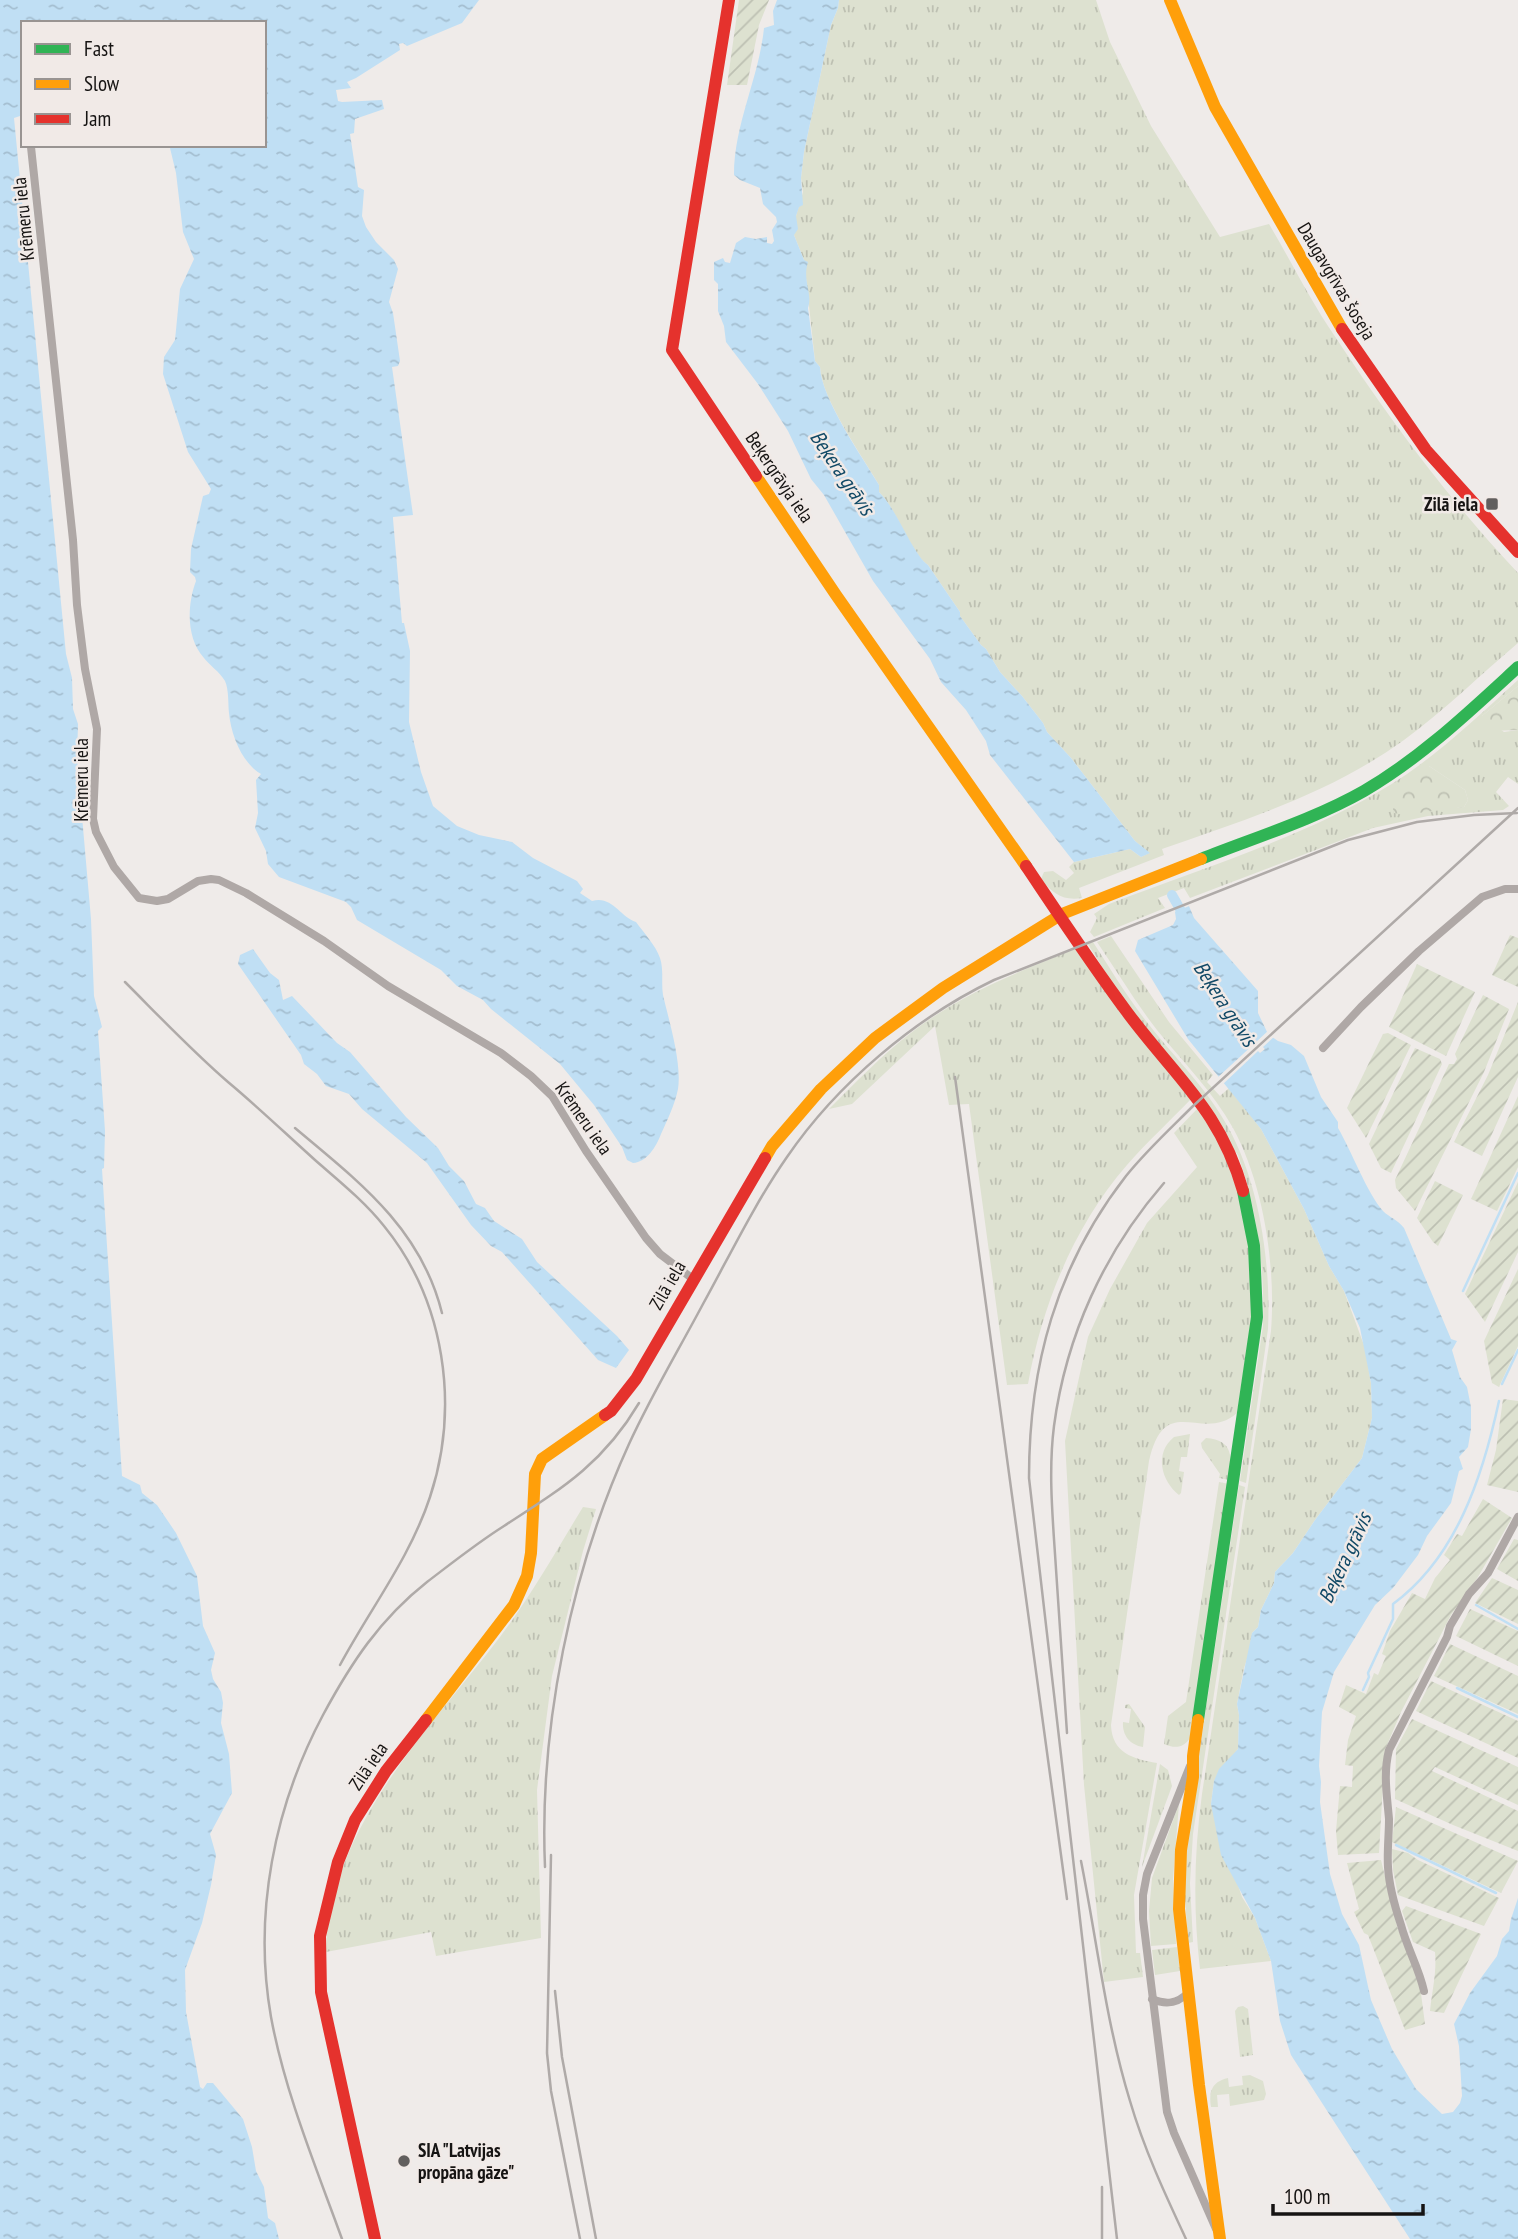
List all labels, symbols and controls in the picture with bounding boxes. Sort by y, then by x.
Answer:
legend [21,21,266,147]
text: Fast [84,35,114,62]
text: Slow [84,70,120,97]
text: Jam [83,105,111,132]
street label: Krēmeru iela [7,176,39,262]
street label: Daugavgrīvas šoseja [1293,218,1381,344]
water label: Beķera grāvis [804,425,882,522]
street label: Beķergrāvja iela [741,427,819,527]
place label: Zilā iela [1424,492,1478,516]
marker: Zilā iela [1484,496,1500,512]
street label: Krēmeru iela [69,738,93,822]
water label: Beķera grāvis [1188,956,1264,1053]
street label: Krēmeru iela [550,1077,618,1159]
street label: Zilā iela [643,1256,691,1314]
water label: Beķera grāvis [1312,1507,1378,1607]
street label: Zilā iela [343,1738,393,1794]
place label: SIA "Latvijas propāna gāze" [418,2138,514,2184]
marker: SIA "Latvijas propāna gāze" [396,2153,412,2169]
scale bar [1273,2172,1424,2216]
text: 100 m [1284,2183,1330,2210]

